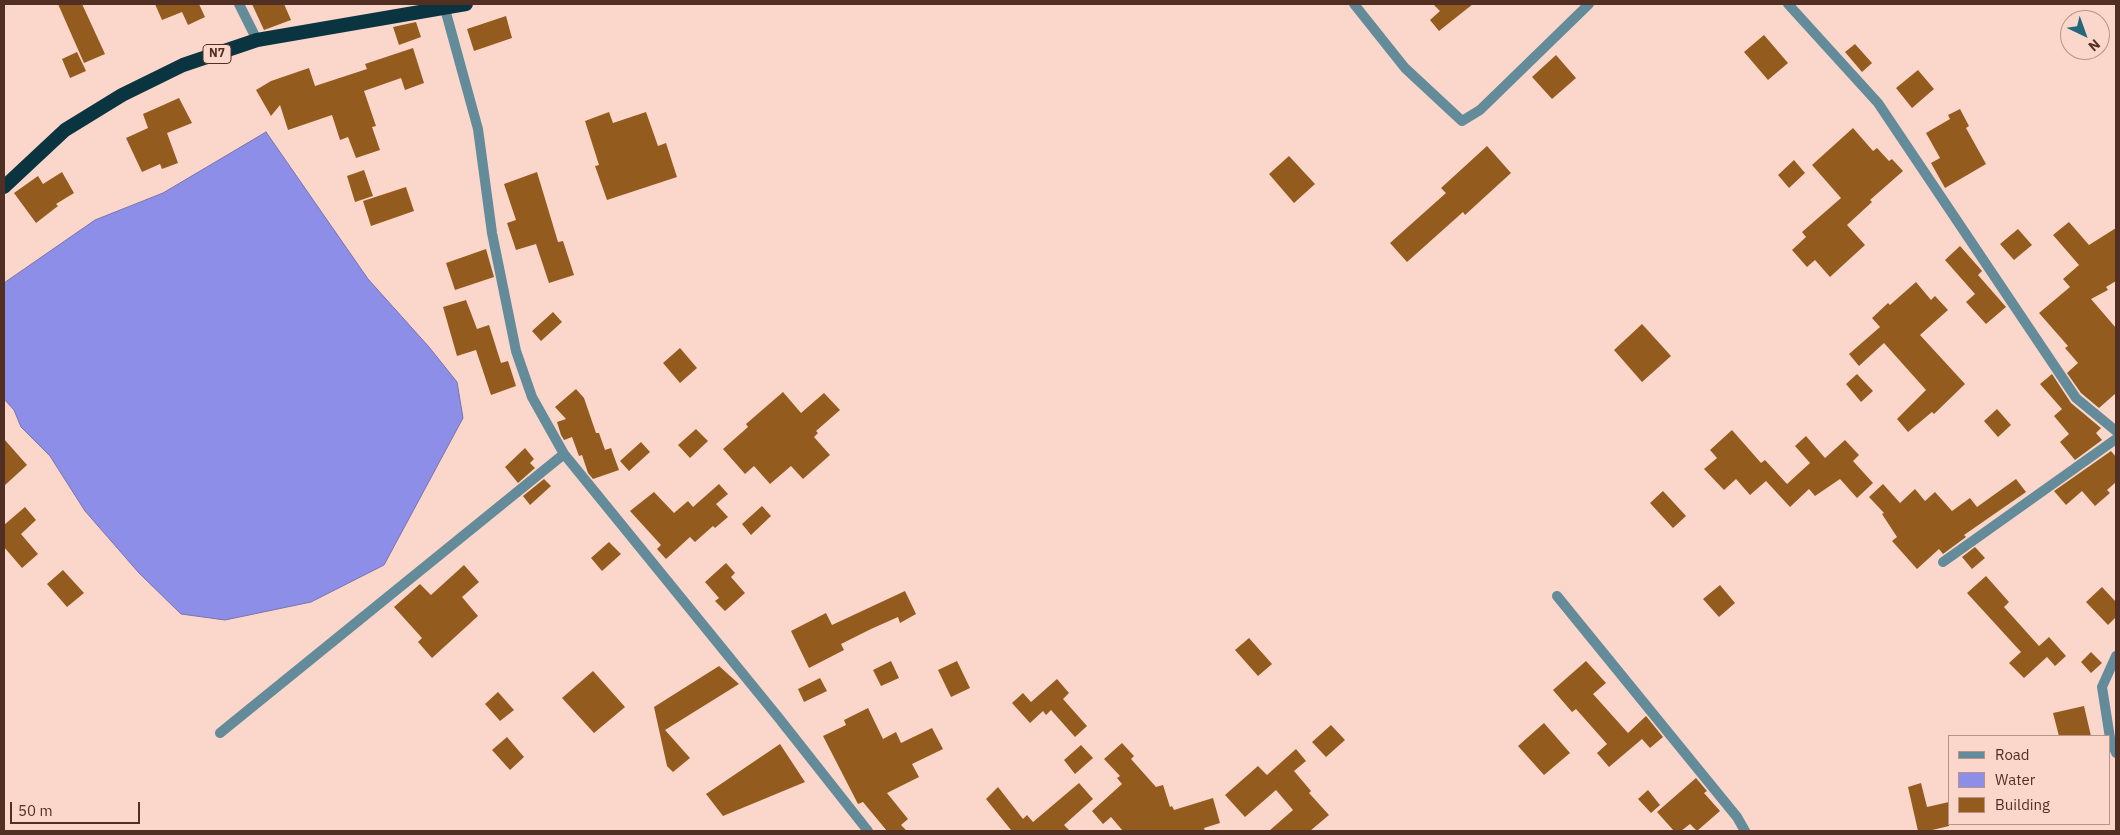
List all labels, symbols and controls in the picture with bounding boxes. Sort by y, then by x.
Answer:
north arrow [2060,10,2110,60]
text: N [2085,35,2104,55]
road number: N7 [203,44,231,64]
legend [1948,735,2110,825]
text: Road [1995,745,2030,764]
text: Water [1995,770,2035,789]
scale bar [12,792,142,824]
text: Building [1995,795,2050,814]
text: 50 m [18,801,53,820]

